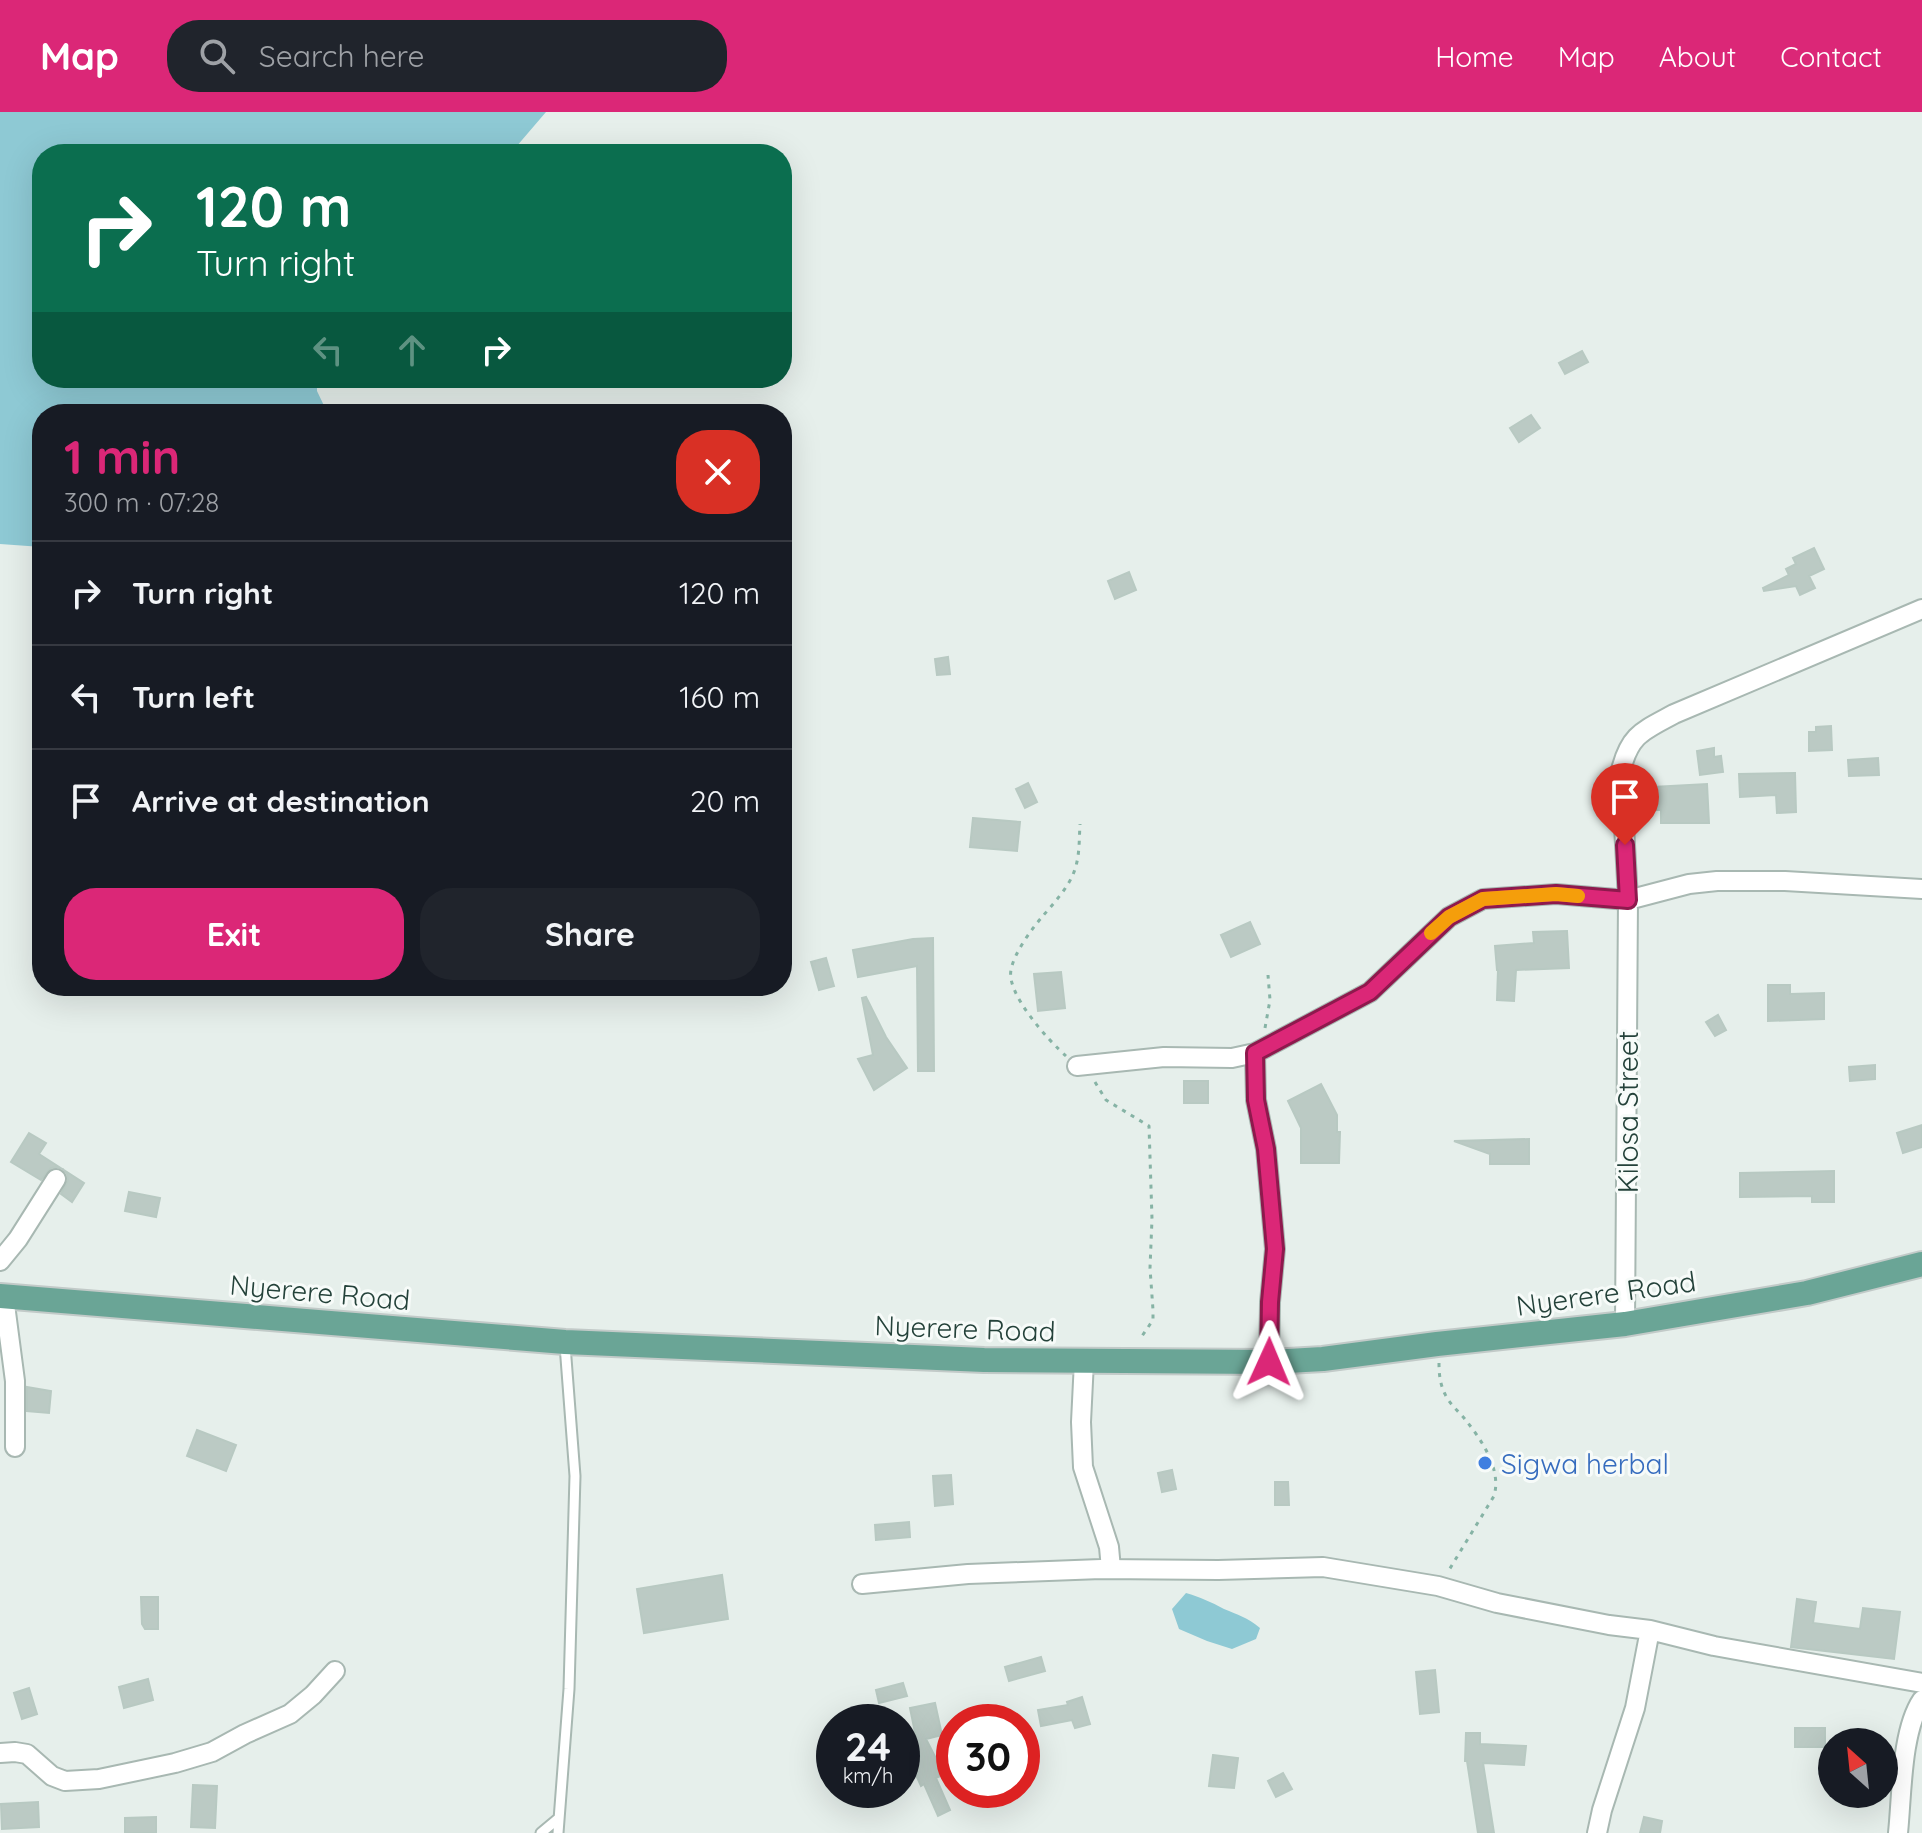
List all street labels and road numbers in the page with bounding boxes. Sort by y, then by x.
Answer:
street label: Kilosa Street [1610,1031,1645,1193]
street label: Nyerere Road [1514,1263,1698,1323]
street label: Nyerere Road [228,1267,412,1317]
street label: Nyerere Road [874,1307,1056,1349]

